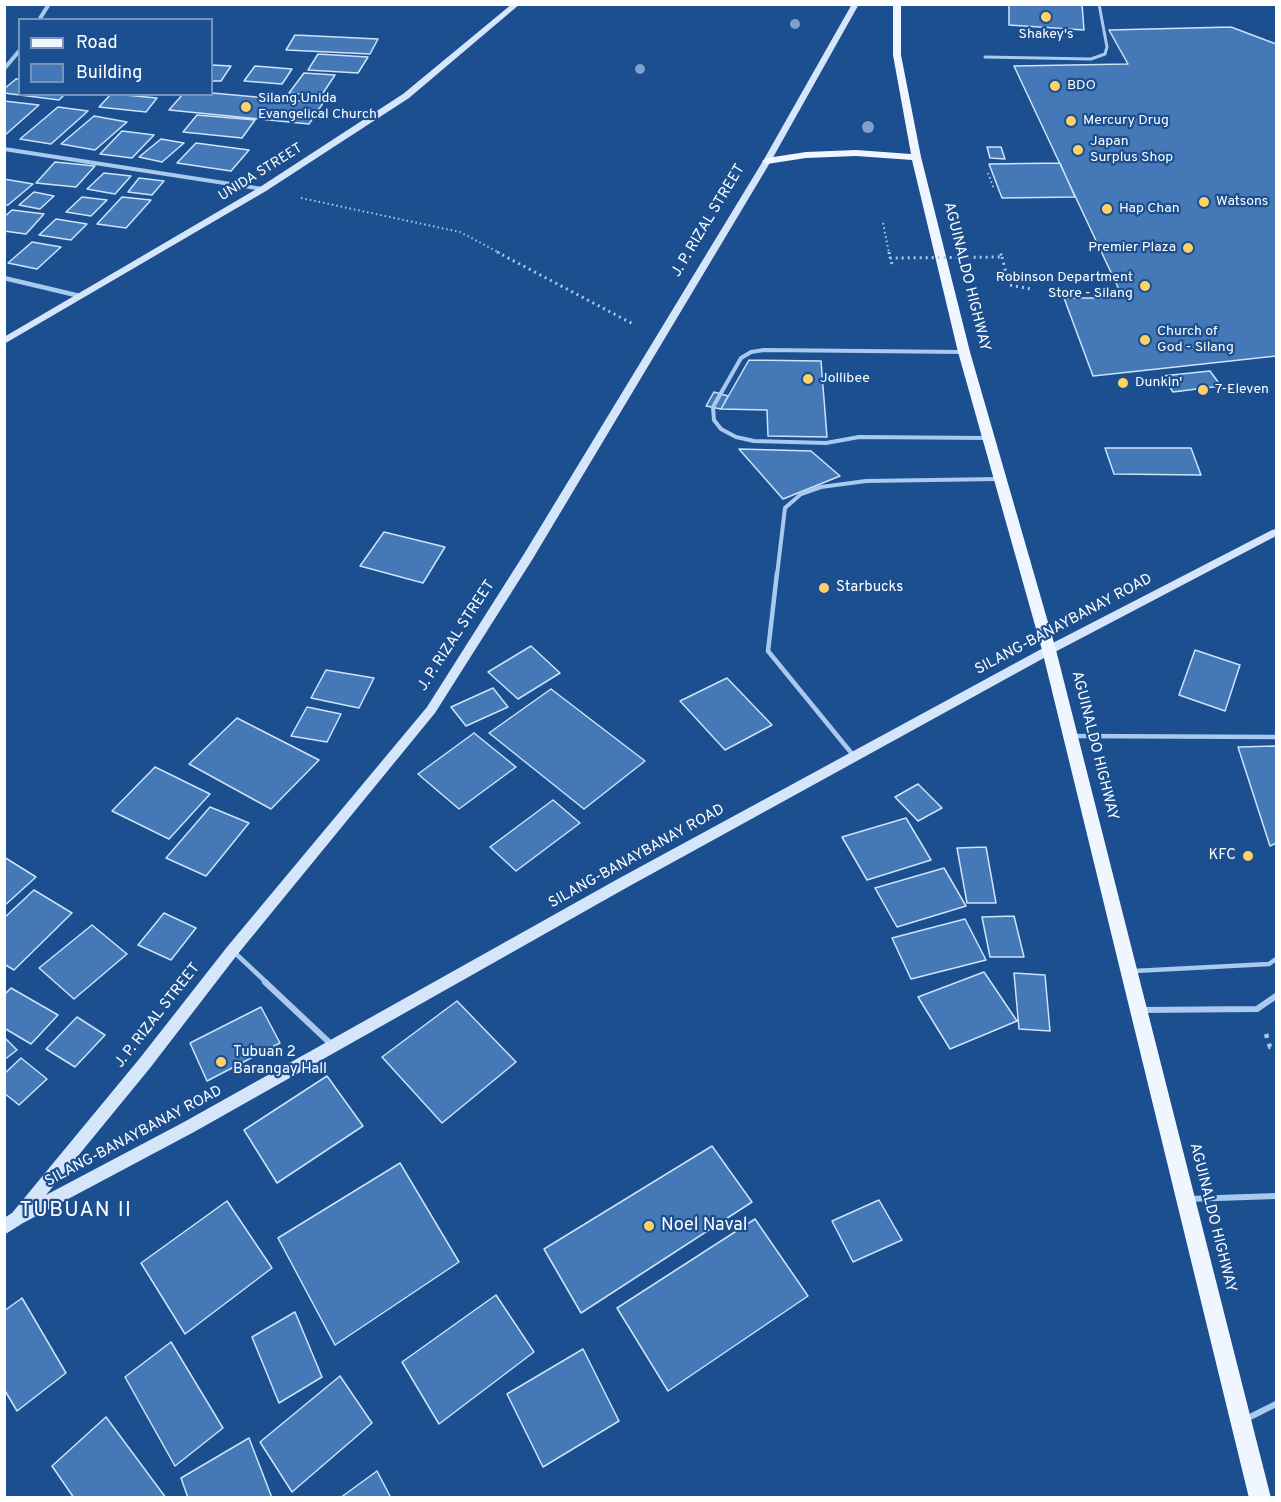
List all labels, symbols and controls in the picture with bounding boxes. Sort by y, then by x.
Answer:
marker: Shakey's [1039,10,1053,24]
legend [18,18,213,96]
place label: Shakey's [1019,27,1073,43]
text: Road [76,32,118,55]
text: Building [76,62,142,85]
place label: BDO [1067,78,1096,94]
marker: BDO [1048,79,1062,93]
place label: Silang Unida Evangelical Church [258,91,377,124]
marker: Silang Unida Evangelical Church [239,100,253,114]
place label: Mercury Drug [1083,113,1169,129]
marker: Mercury Drug [1064,114,1078,128]
place label: Japan Surplus Shop [1090,134,1173,166]
street label: UNIDA STREET [216,141,306,205]
marker: Japan Surplus Shop [1071,143,1085,157]
street label: J. P. RIZAL STREET [668,161,750,281]
place label: Watsons [1216,194,1268,210]
marker: Watsons [1197,195,1211,209]
street label: AGUINALDO HIGHWAY [939,200,993,354]
place label: Hap Chan [1119,201,1180,217]
marker: Hap Chan [1100,202,1114,216]
place label: Premier Plaza [1088,240,1176,256]
marker: Premier Plaza [1181,241,1195,255]
place label: Robinson Department Store - Silang [996,270,1133,302]
marker: Robinson Department Store - Silang [1138,279,1152,293]
place label: Church of God - Silang [1157,324,1234,356]
marker: Church of God - Silang [1138,333,1152,347]
place label: Jollibee [820,371,870,387]
marker: Jollibee [801,372,815,386]
place label: Dunkin' [1135,375,1182,391]
marker: Dunkin' [1116,376,1130,390]
place label: 7-Eleven [1215,382,1269,398]
marker: 7-Eleven [1196,383,1210,397]
street label: SILANG-BANAYBANAY ROAD [972,571,1156,679]
street label: J. P. RIZAL STREET [415,577,499,695]
place label: Starbucks [836,579,903,597]
marker: Starbucks [817,581,831,595]
street label: AGUINALDO HIGHWAY [1067,669,1121,823]
street label: SILANG-BANAYBANAY ROAD [546,801,728,913]
place label: KFC [1208,847,1236,865]
marker: KFC [1241,849,1255,863]
street label: J. P. RIZAL STREET [111,960,205,1072]
place label: Tubuan 2 Barangay Hall [233,1044,327,1079]
marker: Tubuan 2 Barangay Hall [214,1055,228,1069]
street label: SILANG-BANAYBANAY ROAD [42,1083,226,1191]
street label: AGUINALDO HIGHWAY [1185,1141,1239,1295]
district label: TUBUAN II [20,1199,132,1225]
place label: Noel Naval [661,1215,747,1237]
marker: Noel Naval [642,1219,656,1233]

